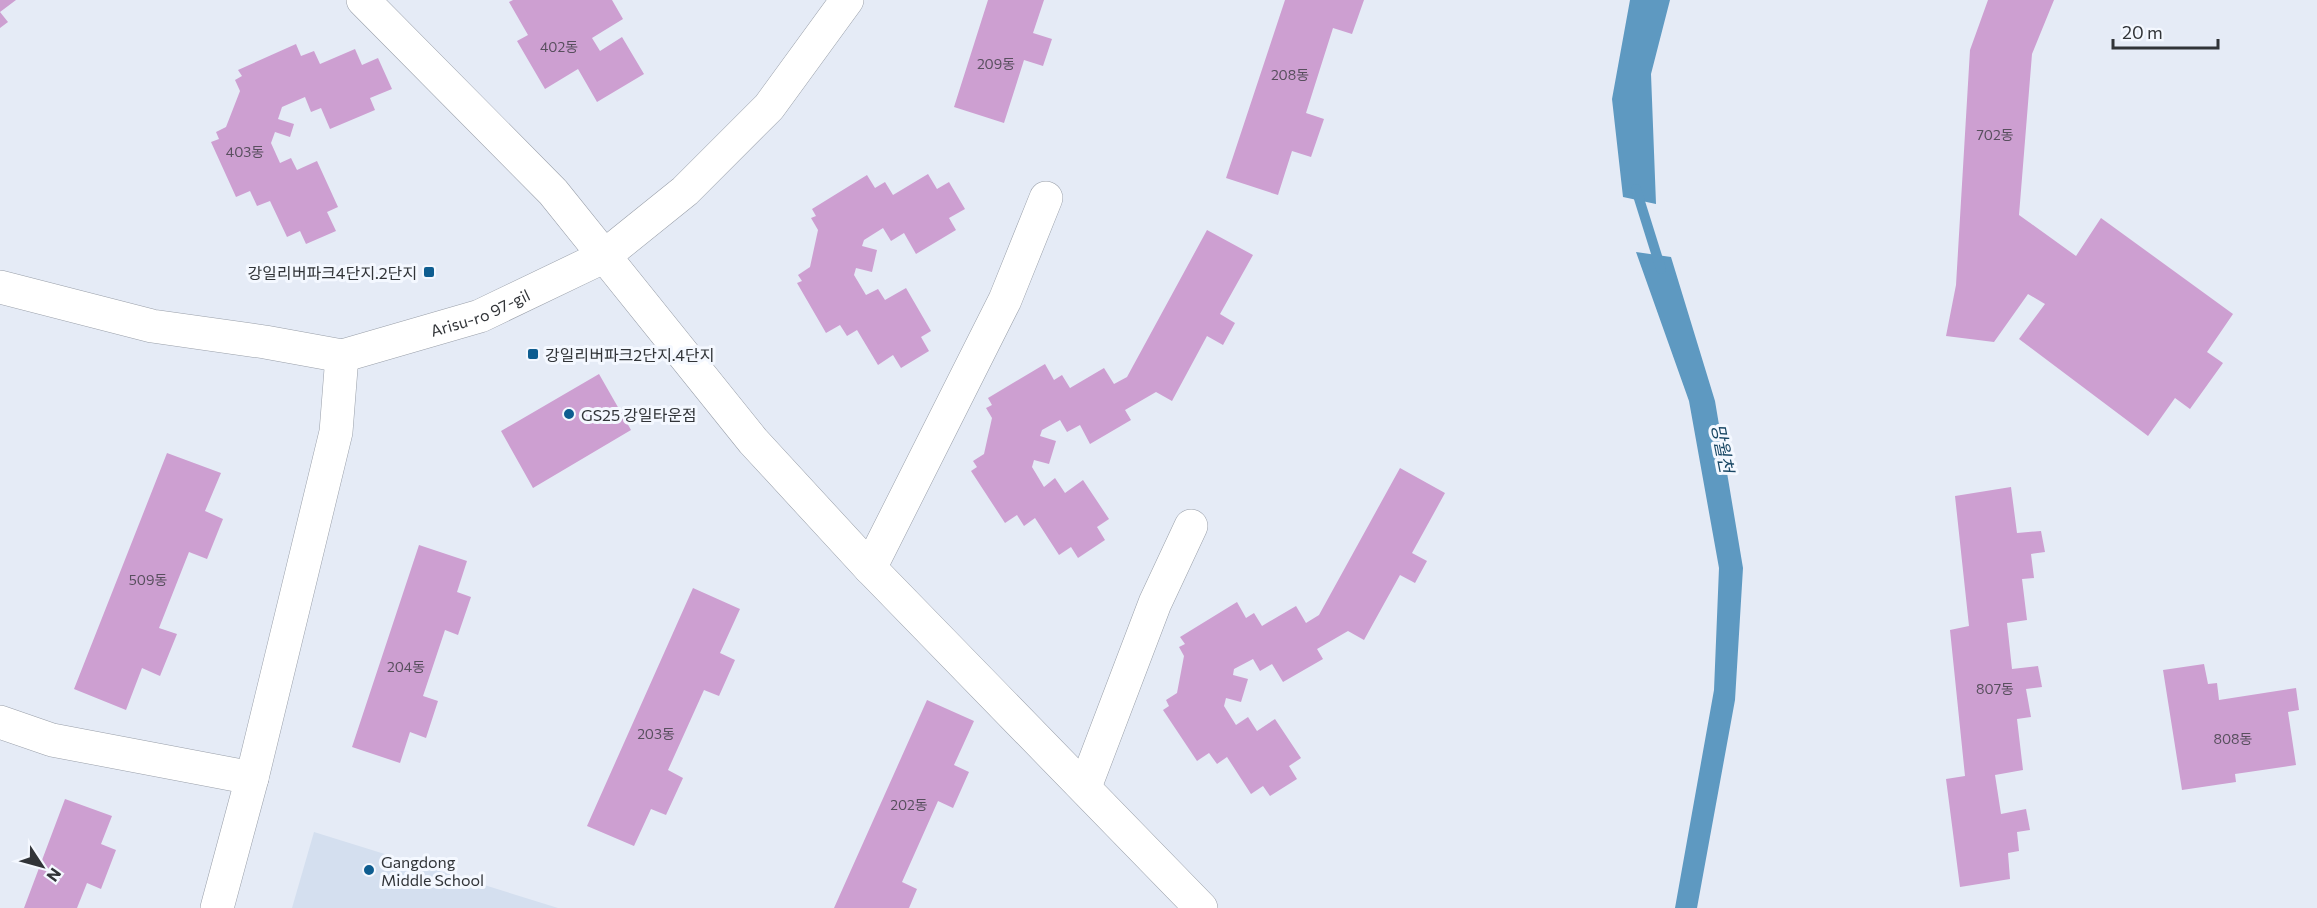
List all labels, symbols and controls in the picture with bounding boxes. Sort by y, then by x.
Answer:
scale bar [2113,12,2218,50]
text: 20 m [2122,21,2163,43]
house number: 402동 [540,38,578,55]
house number: 209동 [977,55,1015,72]
house number: 208동 [1271,66,1309,83]
house number: 702동 [1976,126,2014,143]
house number: 403동 [226,143,264,160]
place label: 강일리버파크4단지.2단지 [248,263,417,282]
marker: 강일리버파크4단지.2단지 [422,265,436,279]
street label: Arisu-ro 97-gil [428,284,532,339]
place label: 강일리버파크2단지.4단지 [545,345,714,364]
marker: 강일리버파크2단지.4단지 [526,347,540,361]
place label: GS25 강일타운점 [581,405,697,424]
marker: GS25 강일타운점 [562,407,576,421]
water label: 망월천 [1707,422,1739,477]
house number: 509동 [129,571,167,588]
house number: 204동 [387,658,425,675]
house number: 807동 [1976,680,2014,697]
house number: 203동 [637,725,675,742]
house number: 808동 [2213,730,2253,747]
house number: 202동 [890,796,928,813]
north arrow [12,836,72,896]
place label: Gangdong Middle School [381,852,484,889]
marker: Gangdong Middle School [362,863,376,877]
text: N [43,865,66,886]

